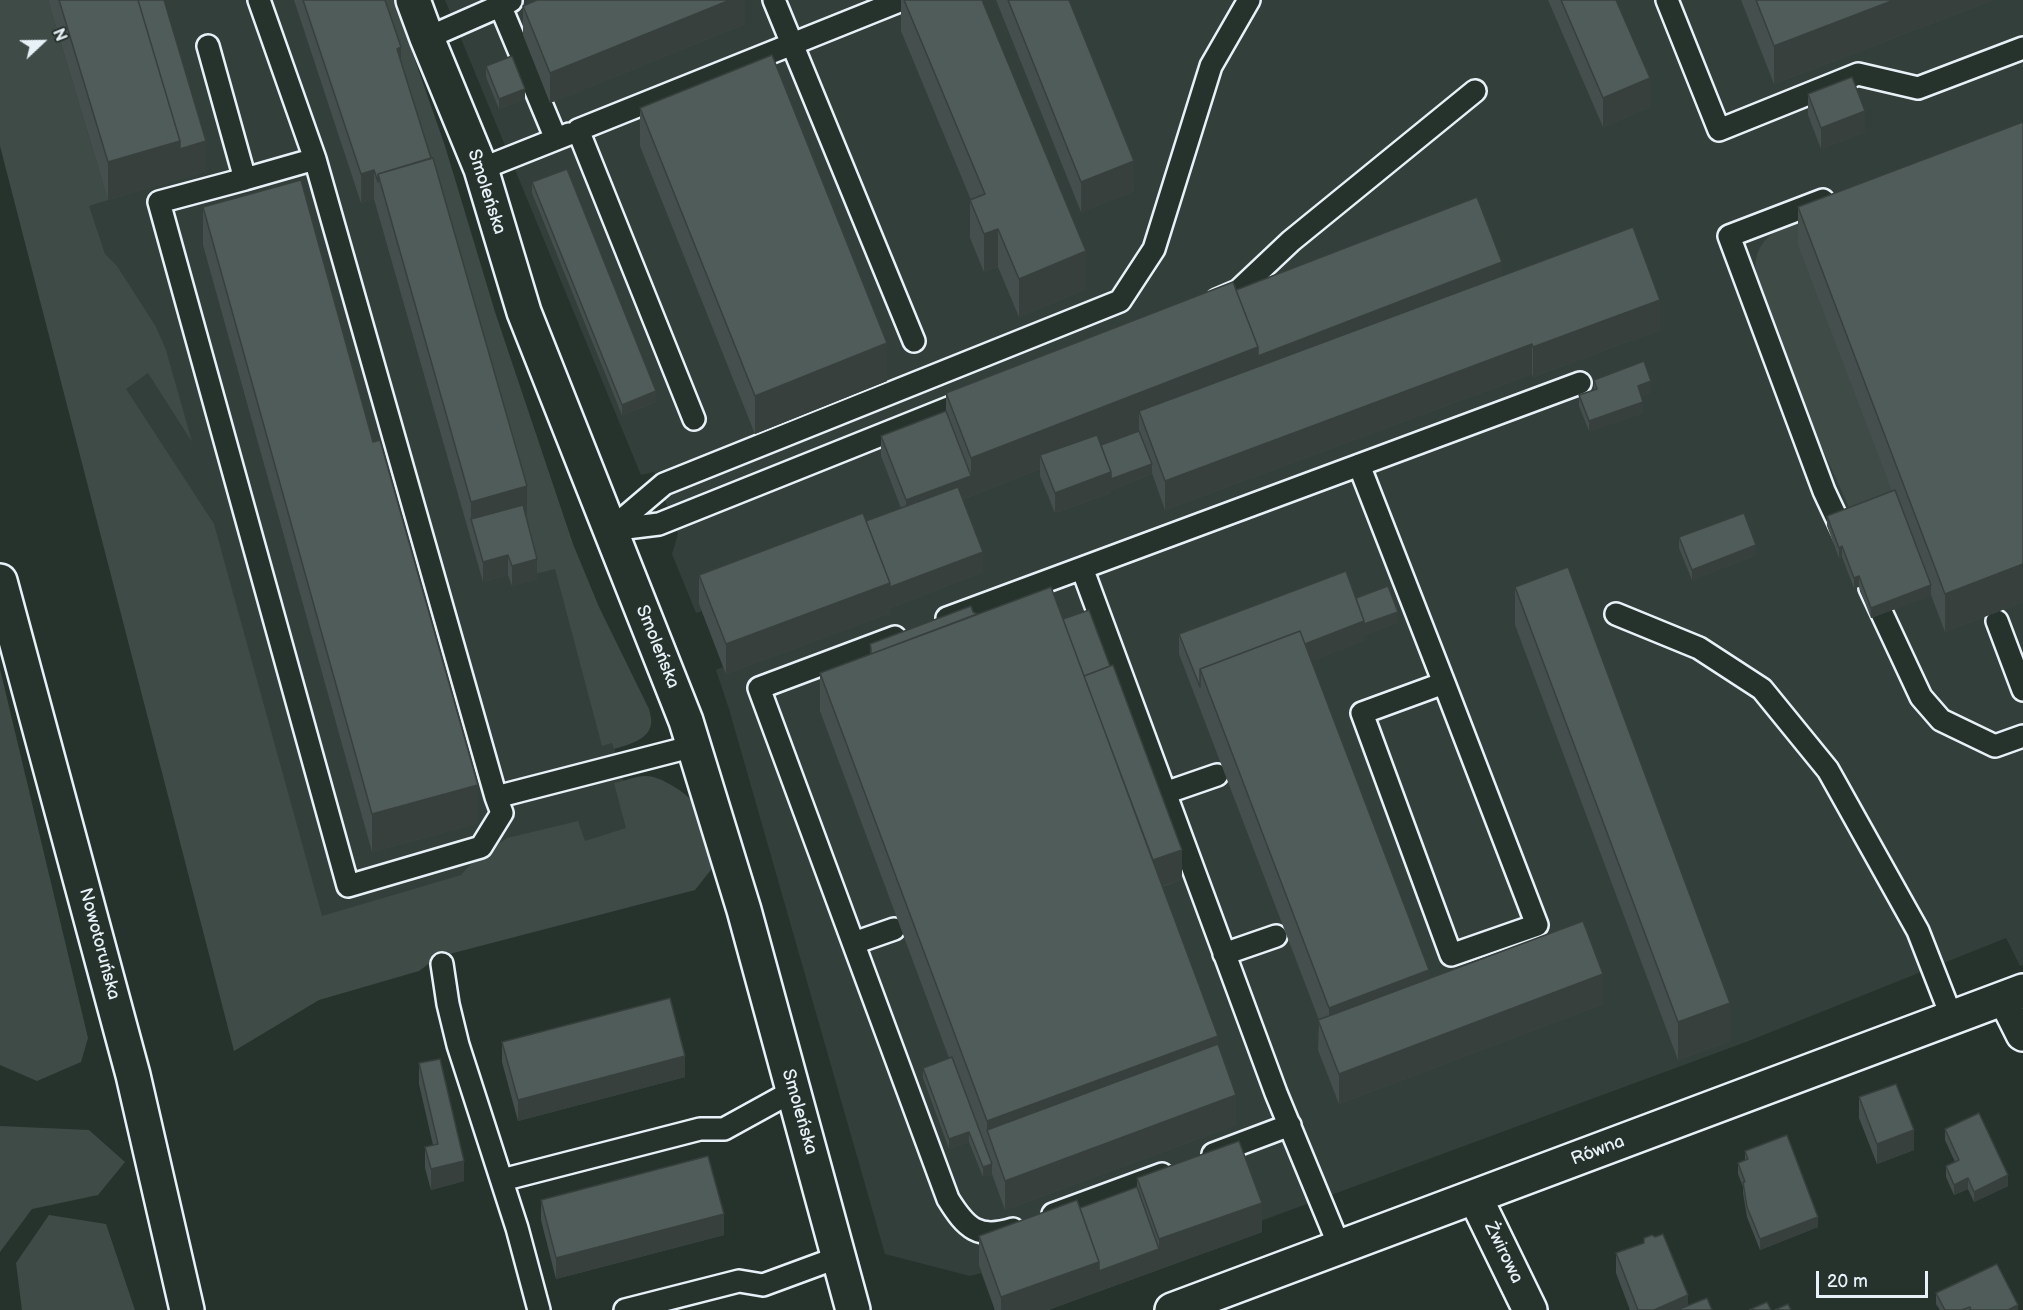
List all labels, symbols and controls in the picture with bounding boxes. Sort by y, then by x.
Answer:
north arrow [12,12,72,72]
text: N [48,26,70,44]
street label: Smoleńska [462,147,510,237]
street label: Smoleńska [631,602,683,692]
street label: Nowotoruńska [74,886,124,1002]
street label: Smoleńska [776,1067,822,1157]
street label: Równa [1568,1131,1628,1171]
street label: Żwirowa [1479,1219,1527,1287]
scale bar [1819,1259,1932,1297]
text: 20 m [1827,1271,1868,1292]

